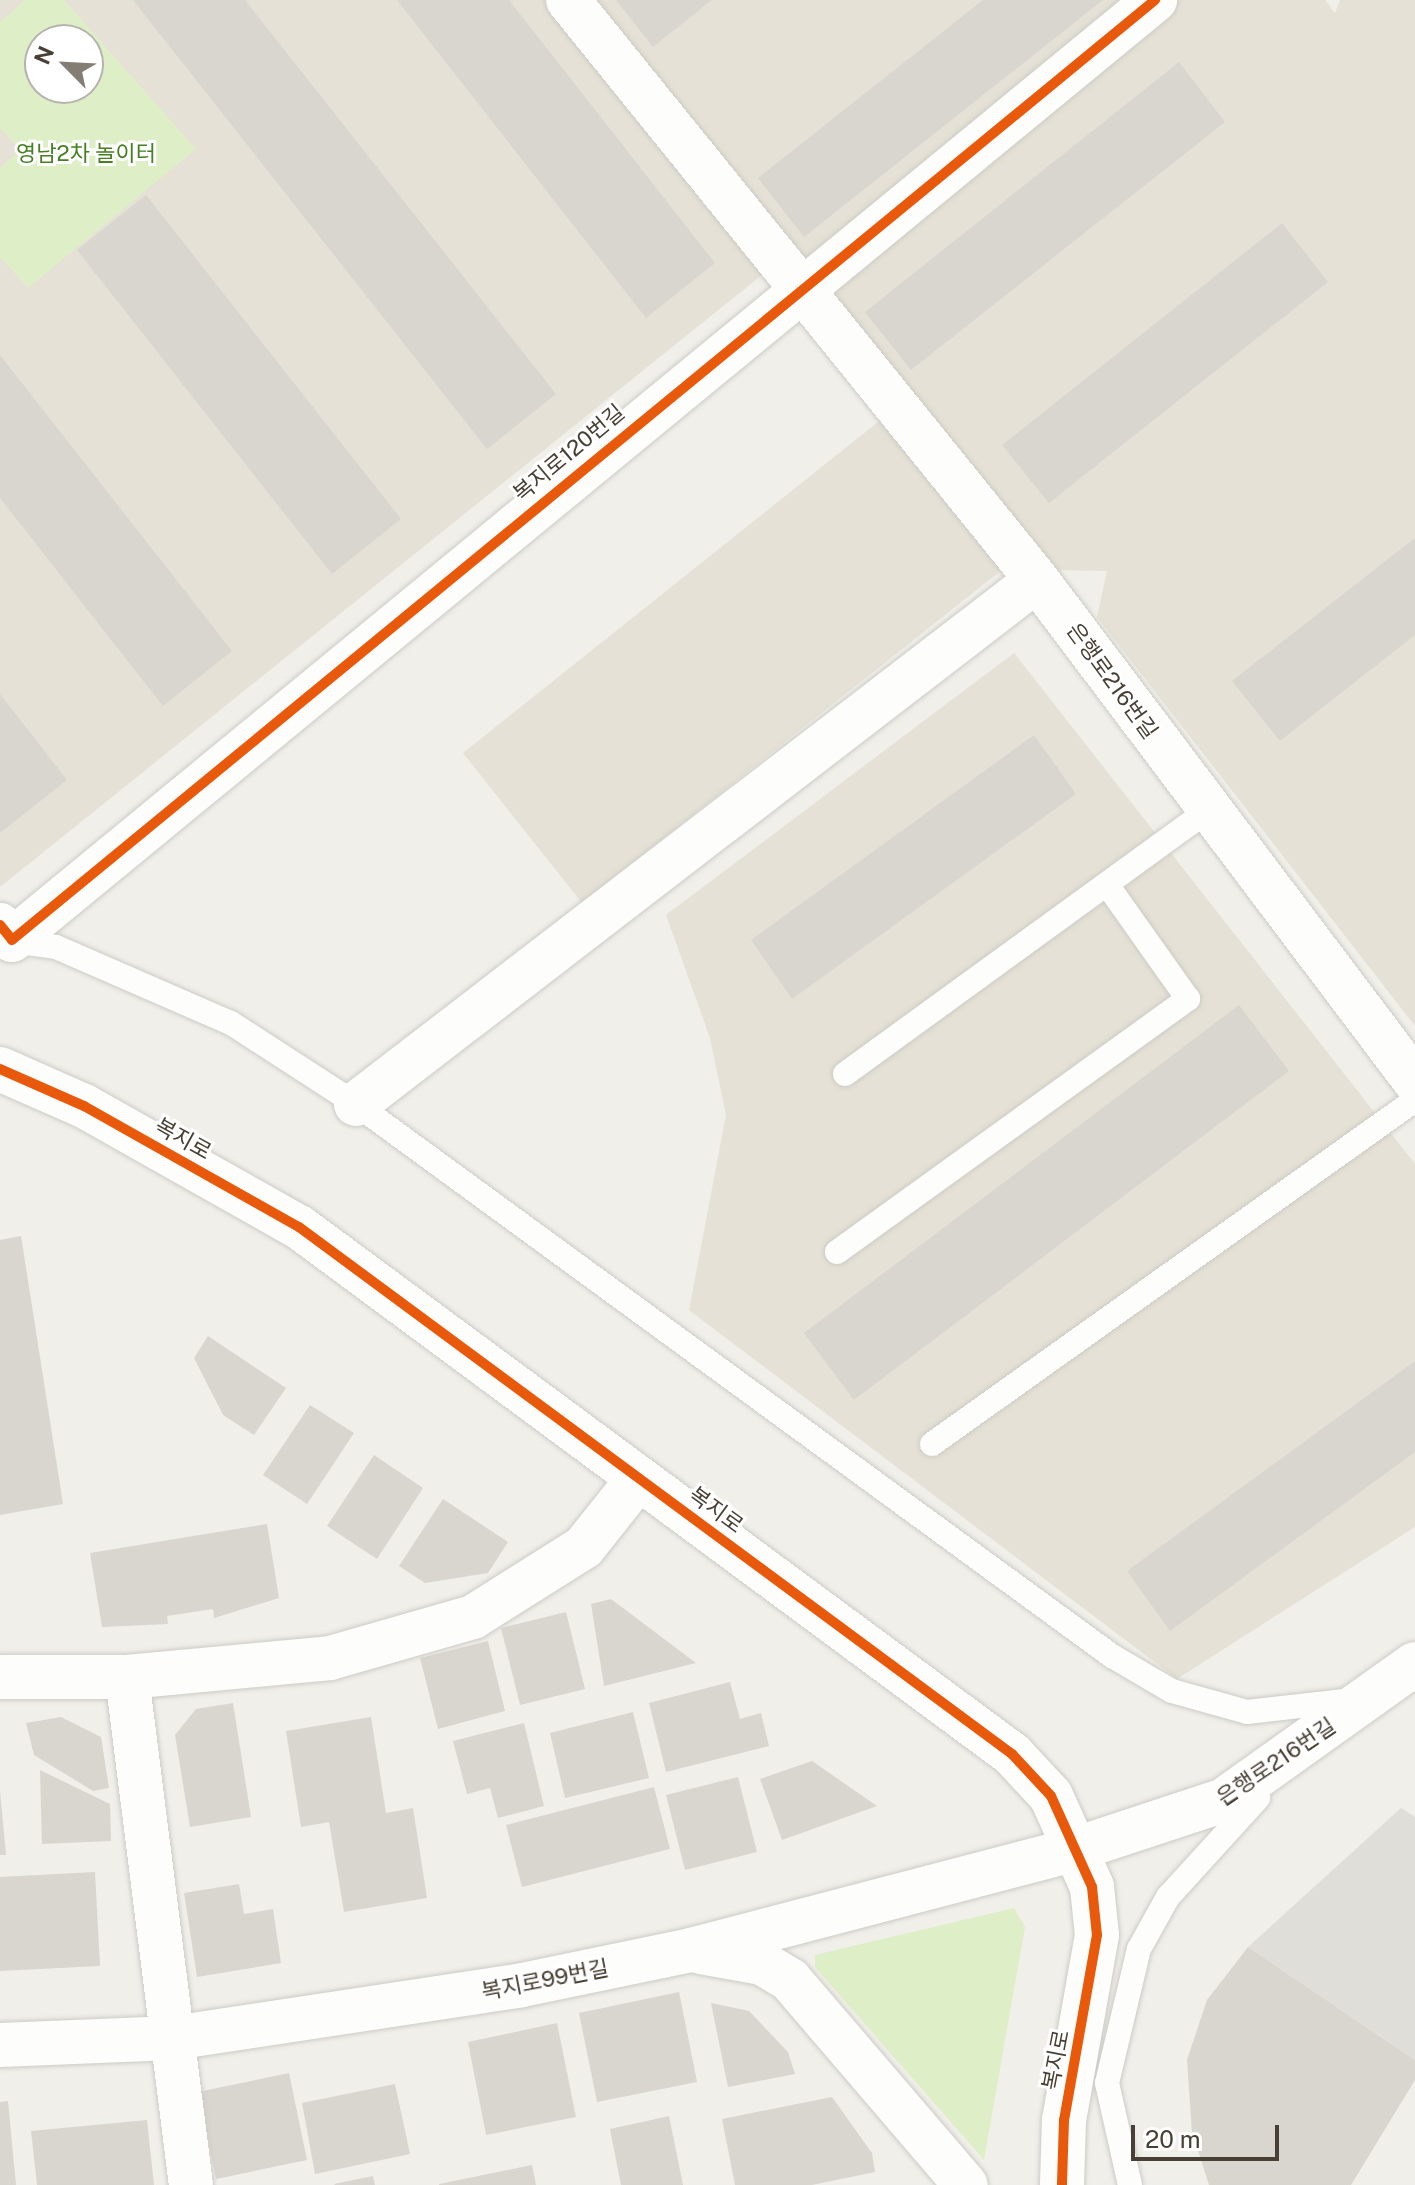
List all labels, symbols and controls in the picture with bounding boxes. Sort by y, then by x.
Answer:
north arrow [24,24,104,104]
text: N [29,42,59,68]
park label: 영남2차 놀이터 [16,141,156,167]
street label: 복지로120번길 [508,399,630,507]
street label: 은행로216번길 [1061,618,1163,744]
street label: 복지로 [150,1113,216,1165]
street label: 복지로 [684,1481,748,1539]
street label: 은행로216번길 [1212,1713,1340,1811]
street label: 복지로99번길 [479,1955,611,2005]
street label: 복지로 [1037,2028,1075,2092]
scale bar [1135,2109,1283,2159]
text: 20 m [1145,2125,1201,2153]

